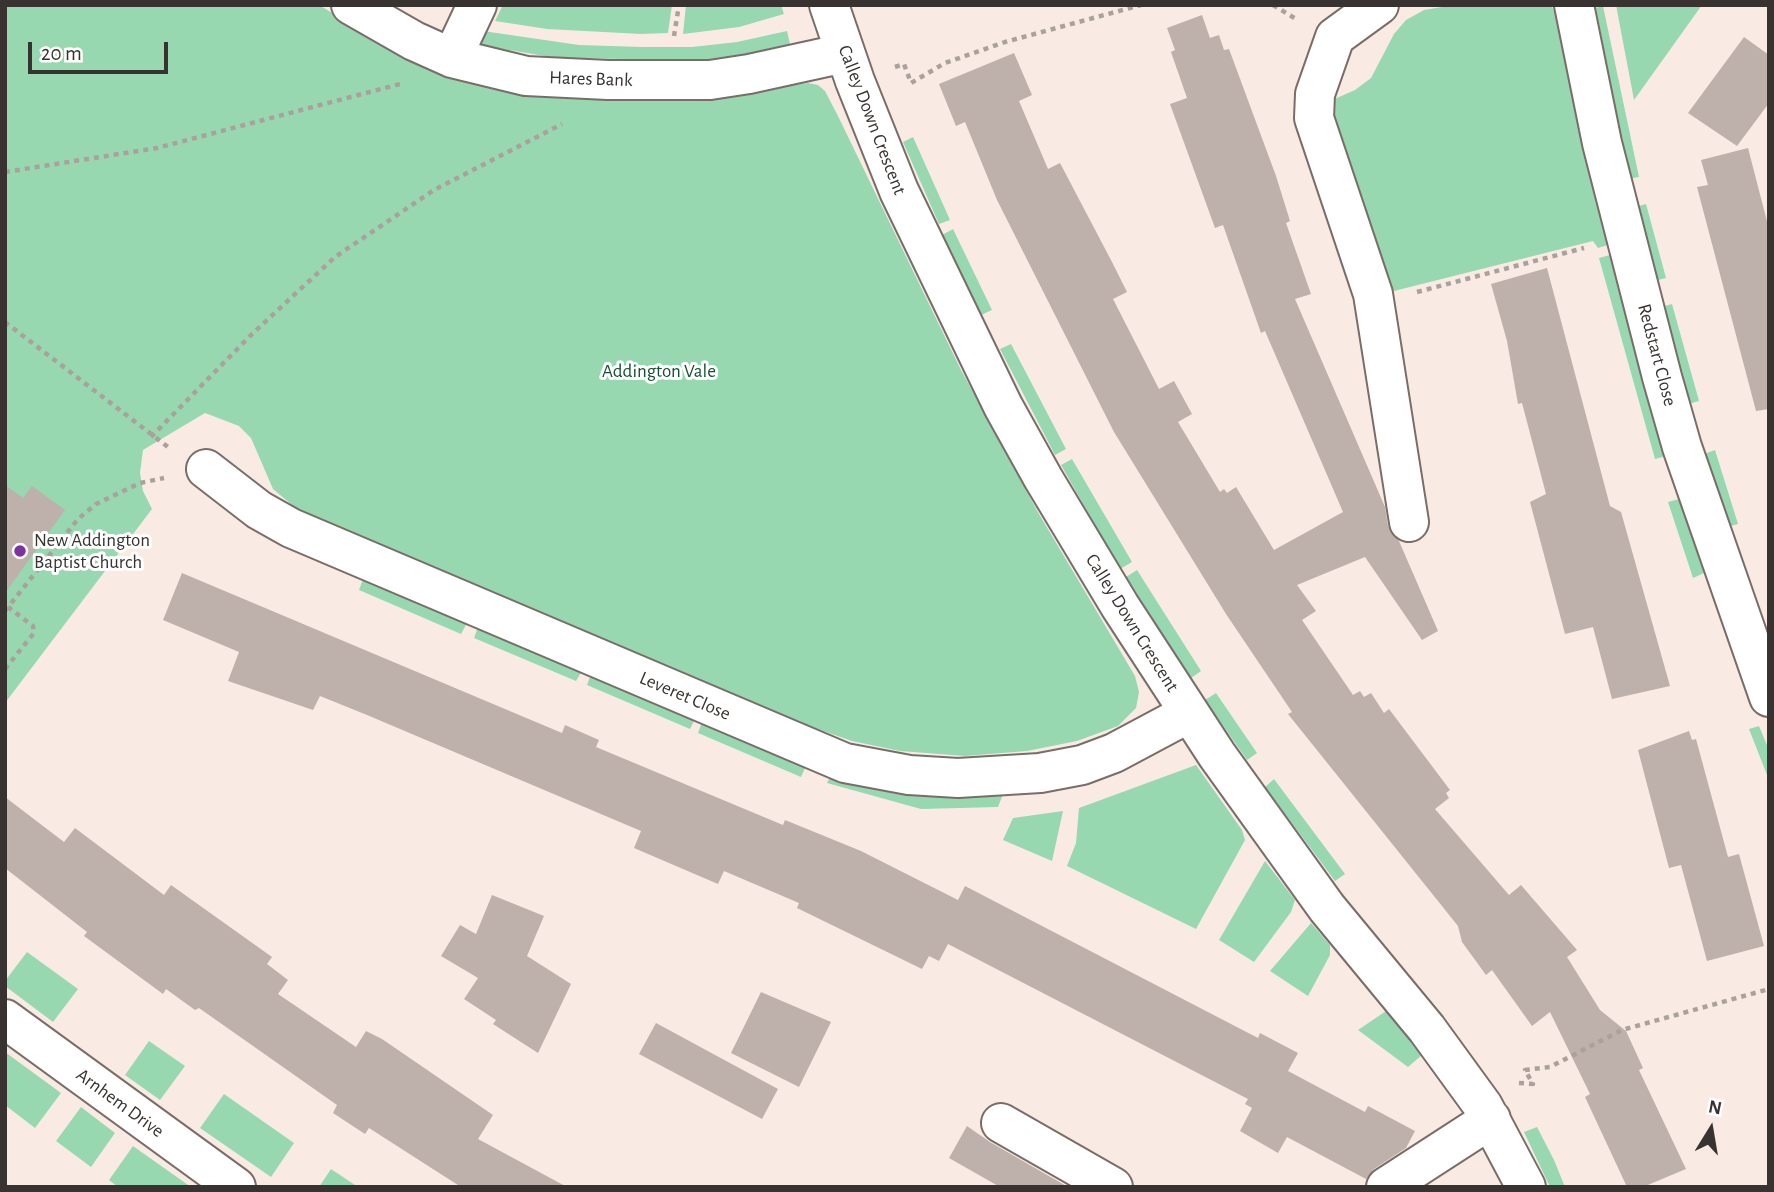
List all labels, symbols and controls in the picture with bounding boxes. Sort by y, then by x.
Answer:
scale bar [32,28,172,72]
street label: Calley Down Crescent [833,42,911,198]
text: 20 m [41,43,82,64]
street label: Hares Bank [549,66,633,92]
street label: Redstart Close [1632,301,1682,409]
park label: Addington Vale [602,360,716,382]
place label: New Addington Baptist Church [34,529,150,573]
marker: New Addington Baptist Church [12,543,28,559]
street label: Calley Down Crescent [1080,550,1184,696]
street label: Leveret Close [636,667,734,725]
street label: Arnhem Drive [72,1063,168,1143]
north arrow [1676,1094,1746,1164]
text: N [1707,1097,1723,1118]

